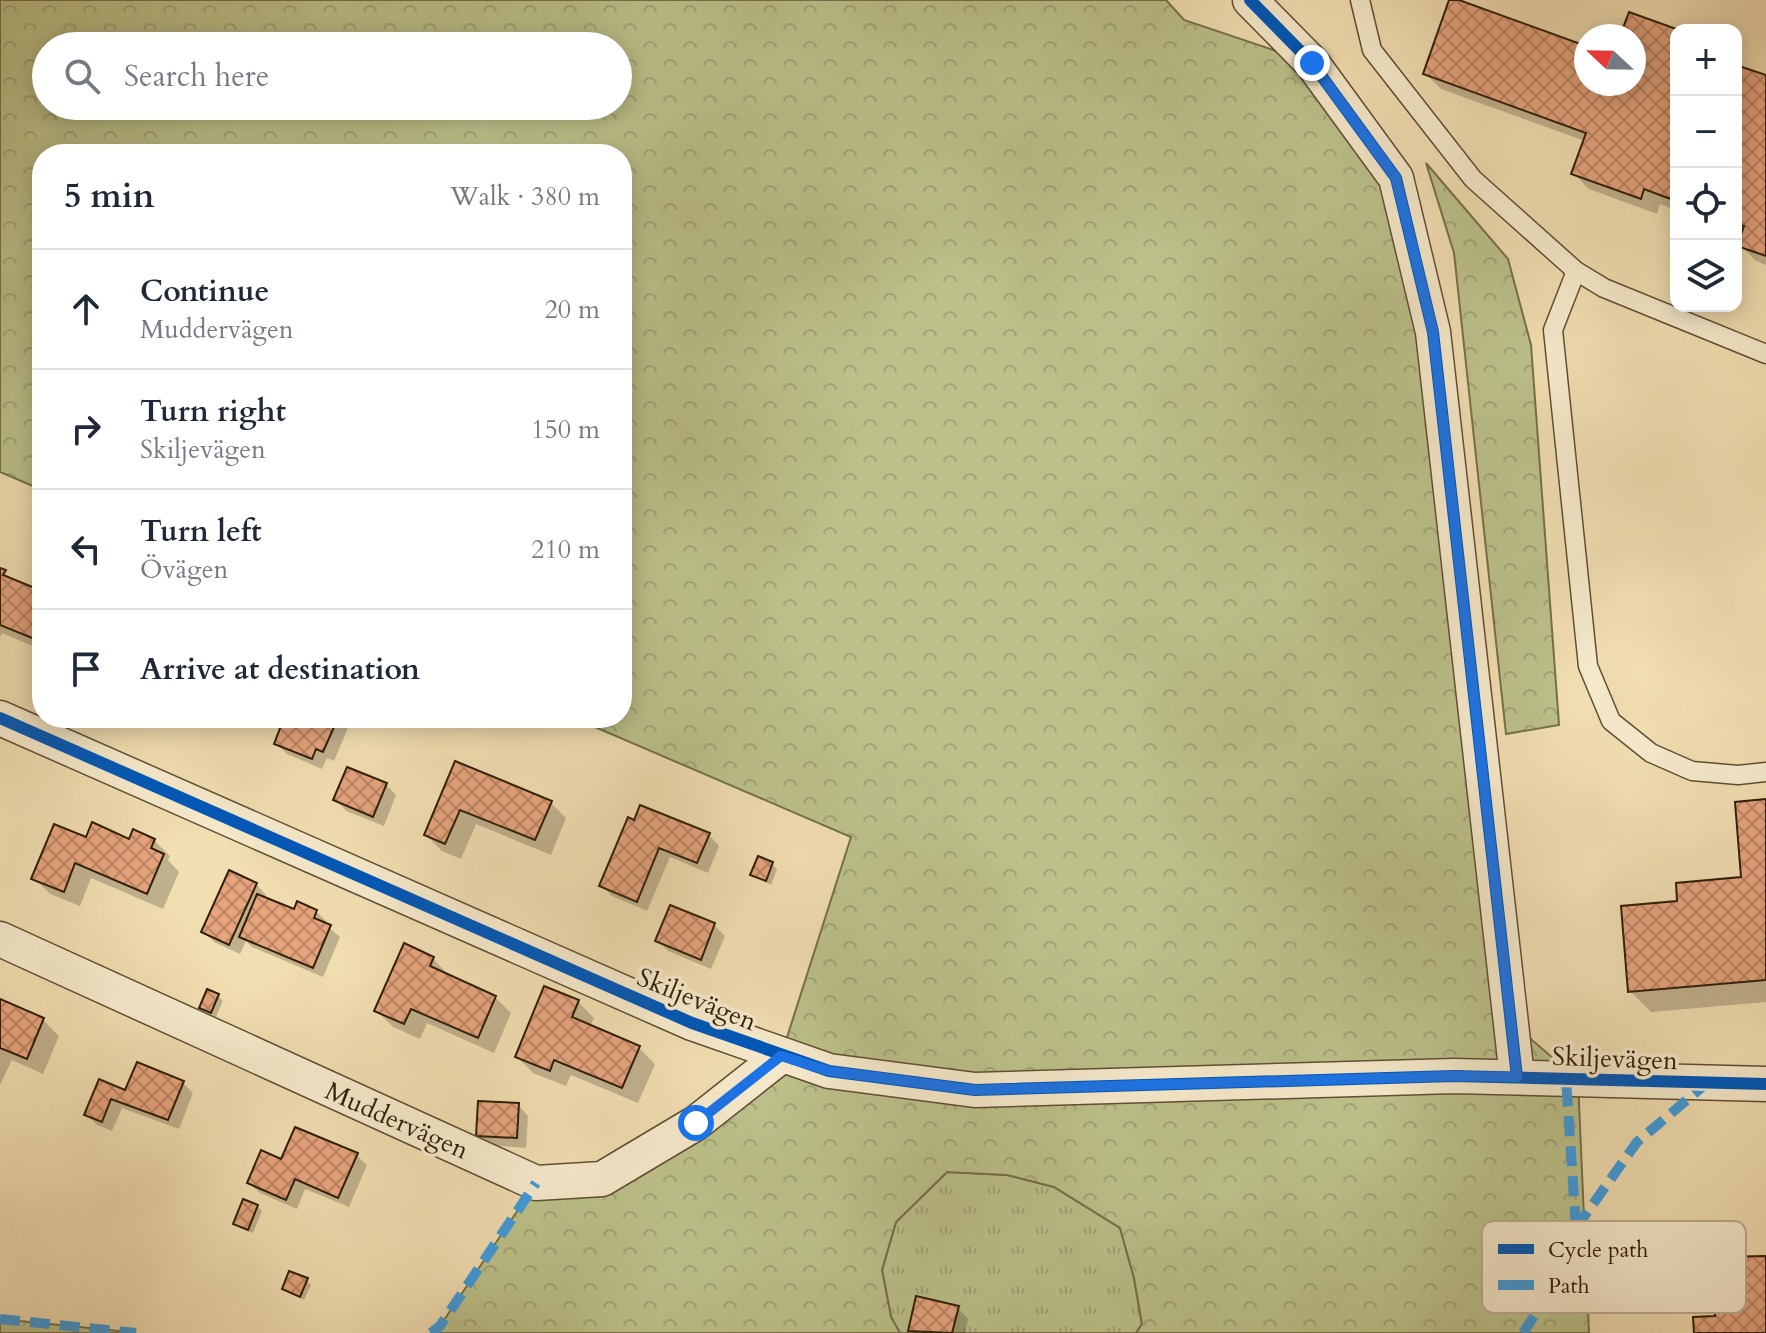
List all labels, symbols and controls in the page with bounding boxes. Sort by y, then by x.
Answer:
north arrow [1574,24,1646,96]
map controls [1670,24,1742,312]
button: + [1670,24,1742,96]
search box [32,32,632,120]
route end [1294,45,1330,81]
icon: search [60,54,104,98]
text: Search here [124,56,269,97]
button: − [1670,96,1742,168]
button: locate [1670,168,1742,240]
text: 5 min [64,173,155,219]
text: Walk · 380 m [450,179,600,214]
button: layers [1670,240,1742,312]
text: Continue [140,271,269,312]
icon: ahead [64,287,108,331]
text: 20 m [544,292,600,327]
text: Muddervägen [140,312,294,347]
text: Turn right [140,391,286,432]
icon: right [64,407,108,451]
text: 150 m [531,412,600,447]
text: Skiljevägen [140,432,266,467]
text: Turn left [140,511,262,552]
icon: left [64,527,108,571]
text: 210 m [531,532,600,567]
text: Övägen [140,552,228,587]
icon: arrive [64,647,108,691]
text: Arrive at destination [140,649,420,690]
street label: Skiljevägen [632,960,762,1039]
street label: Skiljevägen [1552,1039,1679,1078]
street label: Muddervägen [320,1073,474,1168]
route start [678,1105,714,1141]
legend [1482,1221,1746,1313]
text: Cycle path [1548,1235,1648,1265]
text: Path [1548,1271,1590,1301]

